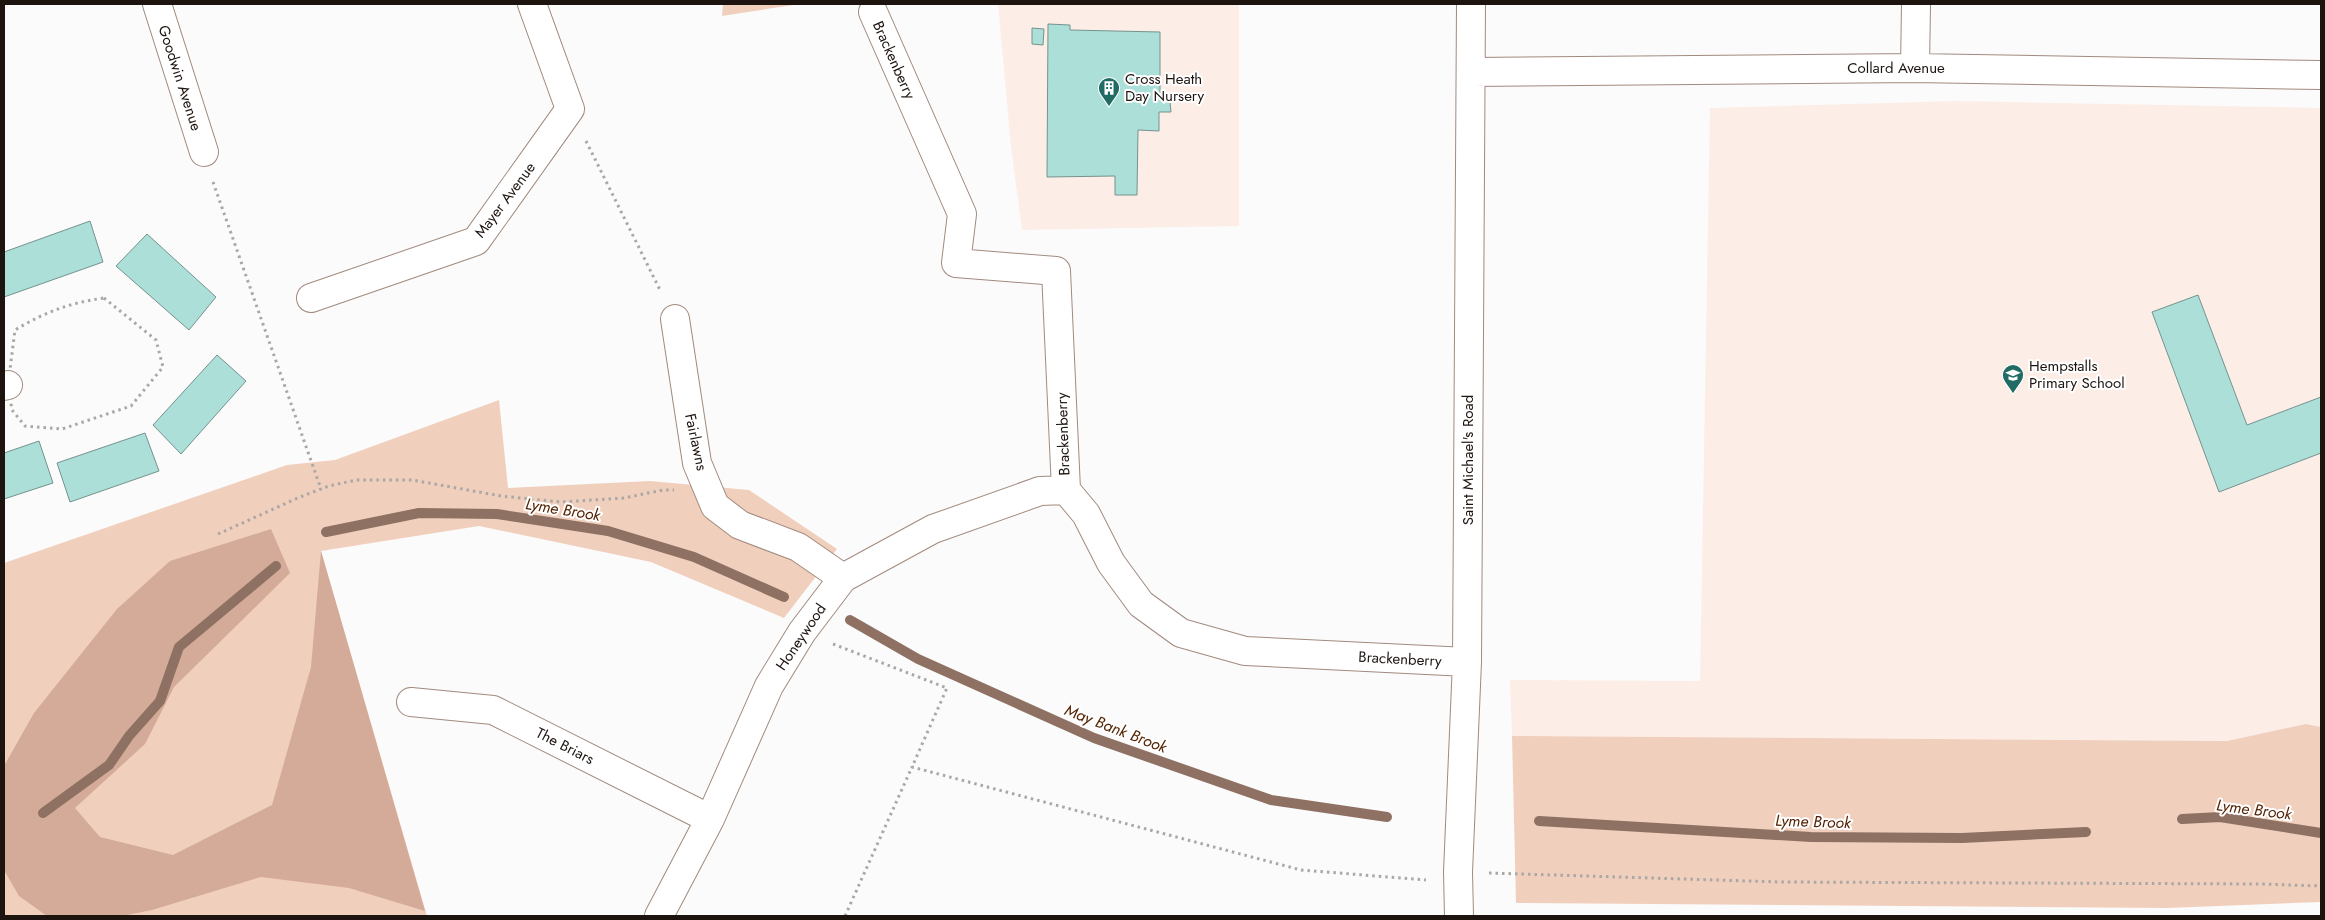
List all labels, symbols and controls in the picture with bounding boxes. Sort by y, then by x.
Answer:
street label: Brackenberry [867,17,921,103]
street label: Goodwin Avenue [153,22,208,134]
street label: Collard Avenue [1847,57,1945,79]
place label: Cross Heath Day Nursery [1125,68,1204,107]
building icon: Cross Heath Day Nursery [1097,76,1121,107]
street label: Mayer Avenue [469,157,541,242]
place label: Hempstalls Primary School [2029,355,2125,394]
school or university icon: Hempstalls Primary School [2001,363,2025,394]
street label: Brackenberry [1051,392,1075,476]
street label: Saint Michael's Road [1457,395,1479,525]
street label: Fairlawns [679,411,713,473]
water label: Lyme Brook [524,492,603,527]
street label: Honeywood [771,599,831,675]
street label: Brackenberry [1358,646,1443,672]
water label: May Bank Brook [1061,698,1171,759]
street label: The Briars [532,722,598,770]
water label: Lyme Brook [2215,793,2294,826]
water label: Lyme Brook [1775,809,1852,834]

